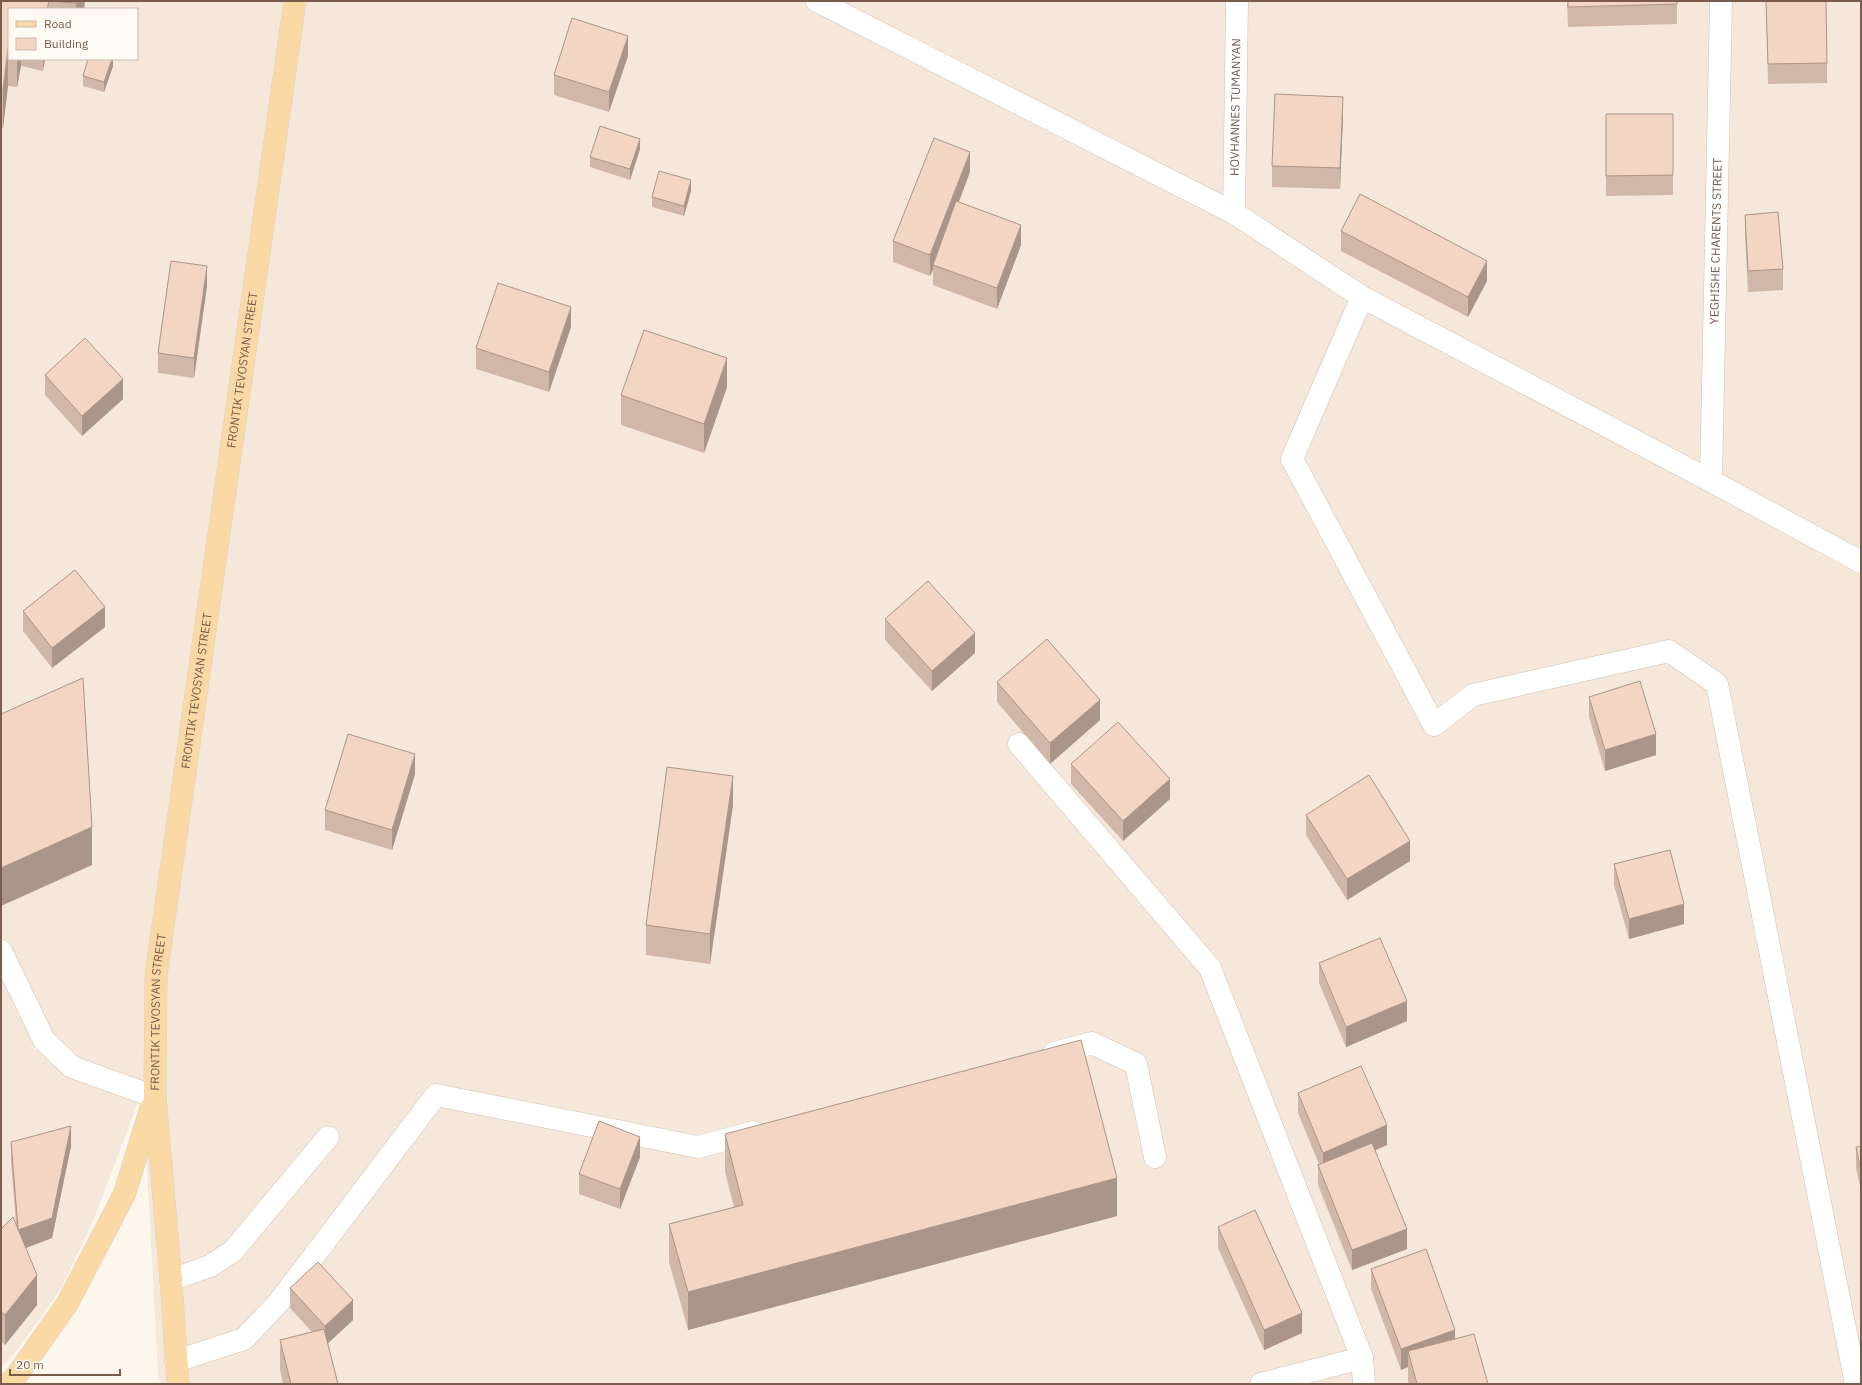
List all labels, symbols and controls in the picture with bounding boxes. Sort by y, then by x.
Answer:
legend [8,8,138,60]
text: Road [44,16,72,31]
text: Building [44,36,89,51]
street label: HOVHANNES TUMANYAN [1227,38,1243,176]
street label: YEGHISHE CHARENTS STREET [1706,157,1725,325]
street label: FRONTIK TEVOSYAN STREET [223,291,260,449]
street label: FRONTIK TEVOSYAN STREET [178,612,215,770]
street label: FRONTIK TEVOSYAN STREET [147,932,169,1091]
scale bar [10,1351,120,1377]
text: 20 m [16,1357,44,1372]

